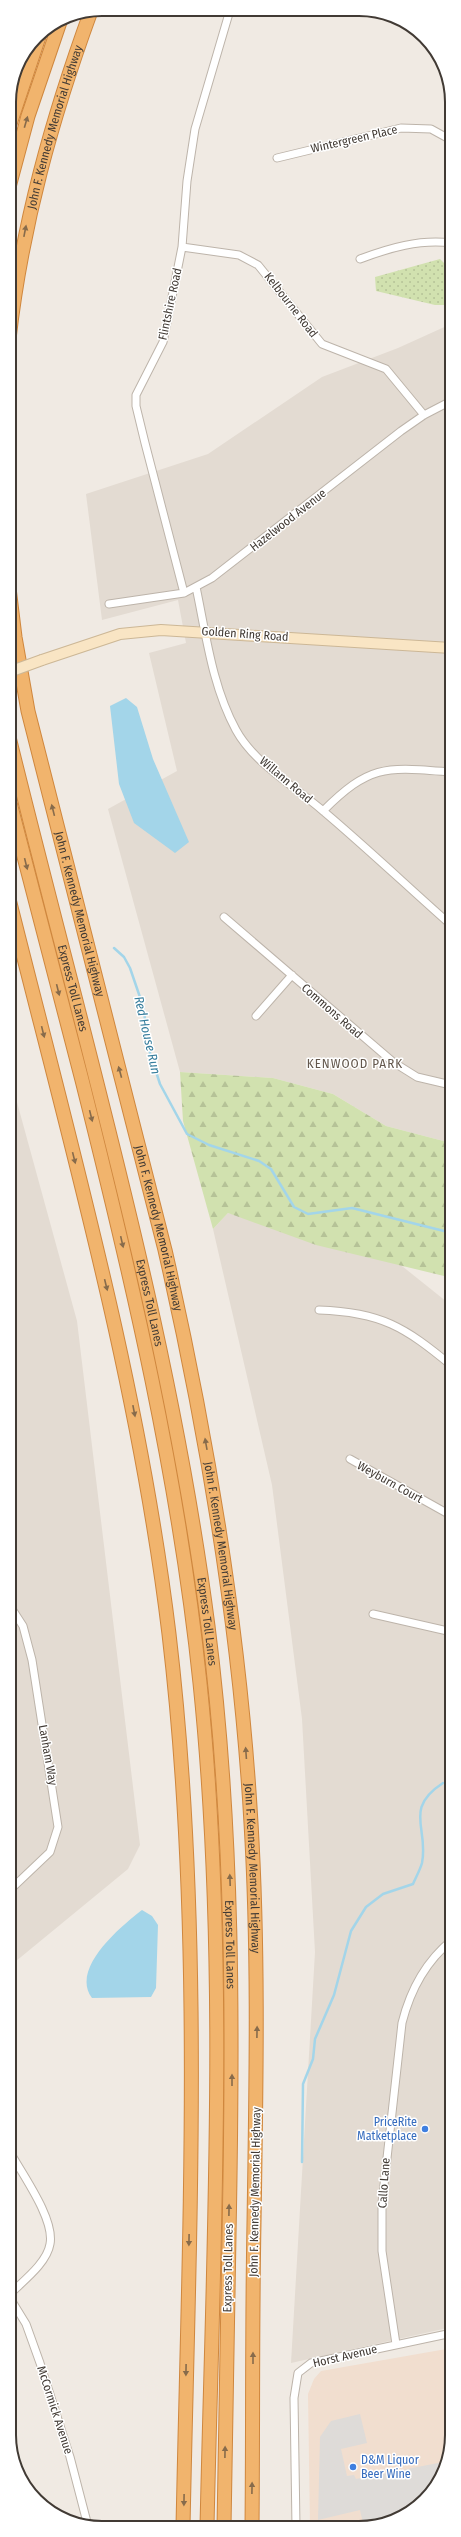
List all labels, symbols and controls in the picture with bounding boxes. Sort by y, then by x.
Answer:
street label: John F. Kennedy Memorial Highway [25,43,86,211]
one-way arrow [23,116,29,128]
street label: Wintergreen Place [309,122,399,156]
one-way arrow [23,225,29,237]
street label: Flintshire Road [156,267,184,341]
street label: Kelbourne Road [261,270,321,340]
street label: Hazelwood Avenue [247,486,329,554]
street label: Golden Ring Road [201,624,289,644]
street label: Willann Road [257,754,315,806]
one-way arrow [50,804,56,816]
street label: John F. Kennedy Memorial Highway [52,830,108,999]
one-way arrow [23,858,29,870]
street label: Express Toll Lanes [55,943,91,1033]
street label: Commons Road [299,981,365,1041]
one-way arrow [56,984,62,996]
water label: Red House Run [131,995,164,1076]
one-way arrow [40,1026,46,1039]
district label: KENWOOD PARK [307,1056,403,1071]
one-way arrow [116,1065,122,1078]
one-way arrow [88,1110,94,1122]
street label: John F. Kennedy Memorial Highway [132,1144,185,1313]
one-way arrow [71,1153,77,1165]
one-way arrow [120,1236,126,1248]
street label: Express Toll Lanes [133,1258,166,1348]
one-way arrow [103,1278,109,1291]
one-way arrow [131,1405,137,1418]
one-way arrow [202,1438,208,1450]
street label: Weyburn Court [355,1458,425,1506]
street label: John F. Kennedy Memorial Highway [201,1461,240,1632]
street label: Express Toll Lanes [194,1576,220,1666]
street label: Lanham Way [36,1724,60,1787]
one-way arrow [243,1747,250,1759]
street label: John F. Kennedy Memorial Highway [241,1783,263,1954]
one-way arrow [227,1873,233,1886]
street label: Express Toll Lanes [222,1900,238,1989]
one-way arrow [254,2025,260,2038]
one-way arrow [229,2073,235,2086]
street label: John F. Kennedy Memorial Highway [247,2106,263,2277]
place label: PriceRite Matketplace [357,2115,417,2143]
marker: PriceRite Matketplace [420,2124,430,2134]
street label: Callo Lane [375,2157,393,2209]
one-way arrow [226,2204,233,2216]
street label: Express Toll Lanes [220,2223,236,2313]
one-way arrow [186,2234,192,2247]
street label: Horst Avenue [311,2342,379,2370]
one-way arrow [250,2351,256,2364]
street label: McCormick Avenue [34,2364,76,2456]
one-way arrow [183,2364,189,2377]
one-way arrow [222,2445,228,2458]
place label: D&M Liquor Beer Wine [361,2453,420,2481]
marker: D&M Liquor Beer Wine [348,2462,358,2472]
one-way arrow [249,2482,256,2494]
one-way arrow [180,2494,187,2506]

